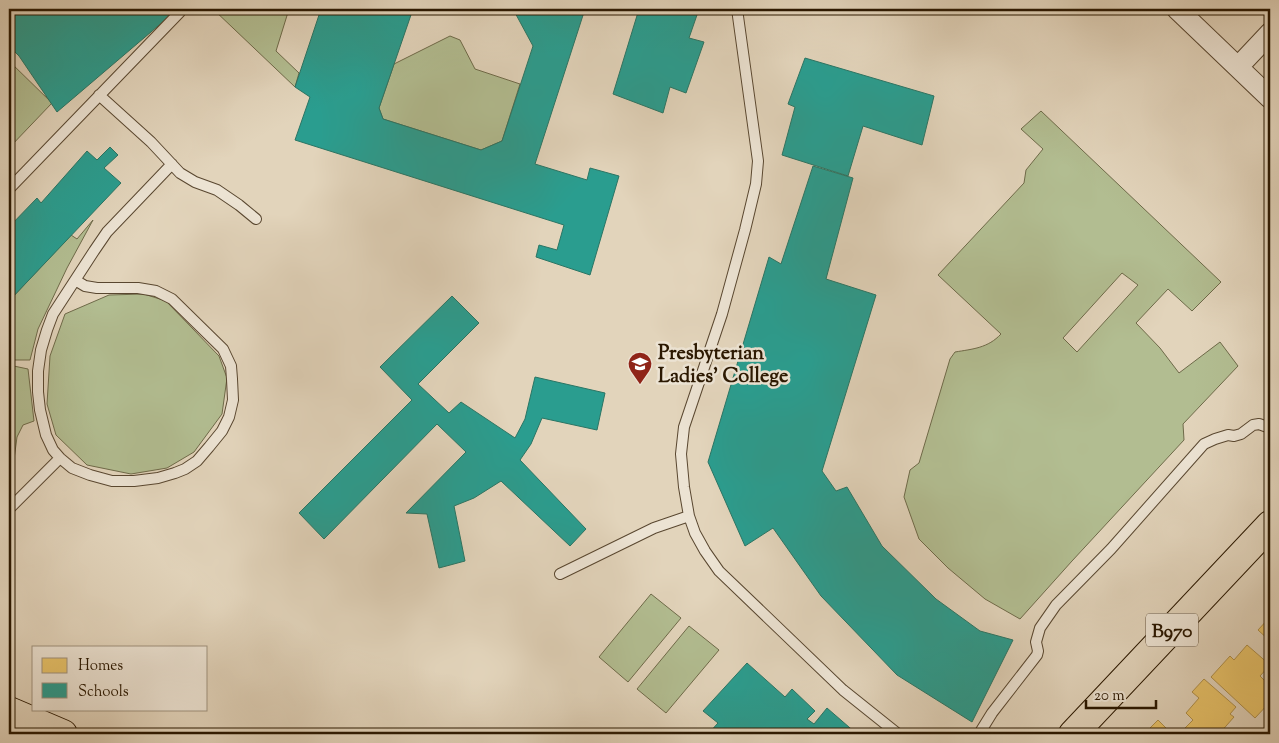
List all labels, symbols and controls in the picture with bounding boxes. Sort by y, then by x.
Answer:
place label: Presbyterian Ladies' College [658,340,788,392]
school or university icon: Presbyterian Ladies' College [627,351,653,385]
road number: B970 [1146,614,1198,646]
legend [32,646,208,710]
text: Homes [78,656,123,677]
scale bar [1086,678,1156,710]
text: Schools [78,682,129,703]
text: 20 m [1094,686,1125,707]

